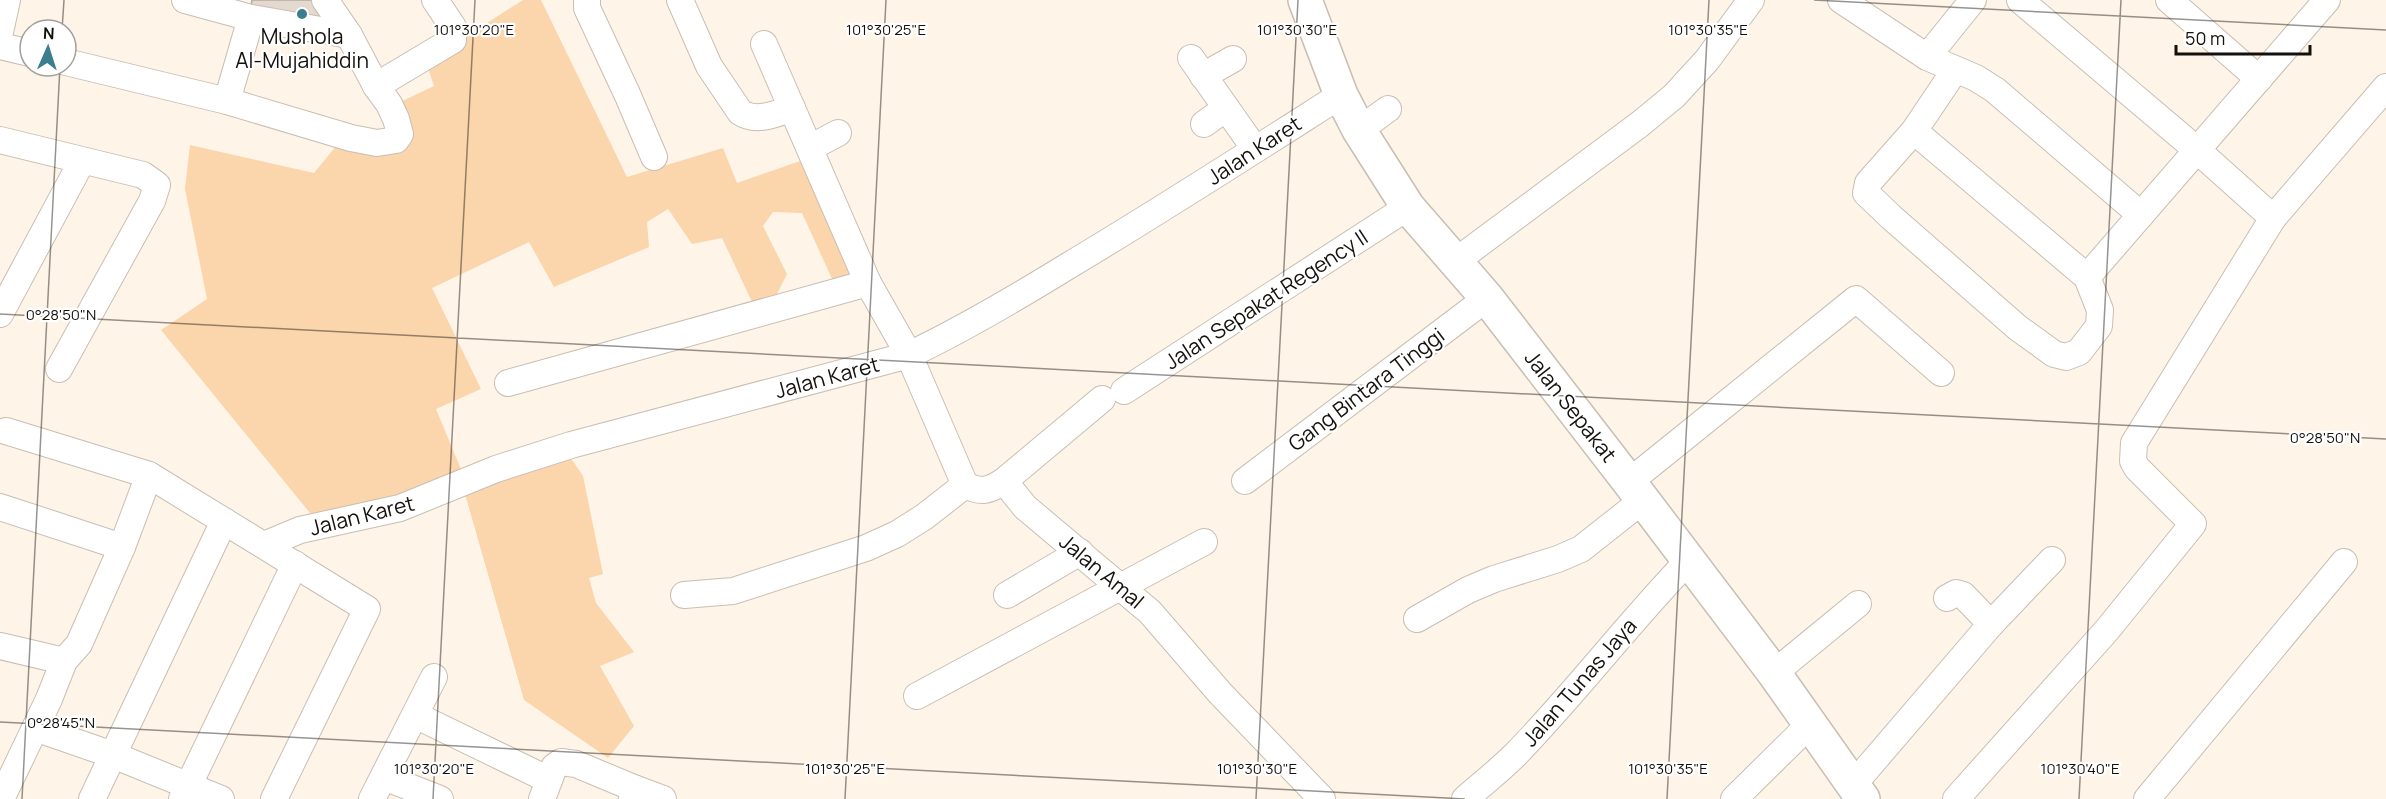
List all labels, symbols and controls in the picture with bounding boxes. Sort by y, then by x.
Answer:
marker: Mushola Al-Mujahiddin [295,7,309,21]
north arrow [18,18,78,78]
scale bar [2176,18,2310,56]
text: 101°30'20"E [434,19,514,40]
text: 101°30'25"E [846,19,926,40]
text: 101°30'30"E [1257,19,1337,40]
text: 101°30'35"E [1668,19,1748,40]
text: N [42,22,55,44]
place label: Mushola Al-Mujahiddin [235,22,369,74]
text: 50 m [2185,26,2225,50]
street label: Jalan Karet [1202,109,1306,191]
street label: Jalan Sepakat Regency II [1159,223,1373,375]
text: 0°28'50"N [26,304,96,325]
street label: Gang Bintara Tinggi [1282,321,1450,457]
street label: Jalan Sepakat [1519,345,1623,467]
street label: Jalan Karet [772,350,882,404]
text: 0°28'50"N [2290,427,2360,448]
street label: Jalan Karet [307,488,417,542]
street label: Jalan Amal [1054,527,1150,615]
street label: Jalan Tunas Jaya [1516,612,1642,752]
text: 0°28'45"N [27,712,95,733]
text: 101°30'20"E [394,758,474,779]
text: 101°30'25"E [805,758,885,779]
text: 101°30'30"E [1217,758,1297,779]
text: 101°30'35"E [1628,758,1708,779]
text: 101°30'40"E [2041,758,2119,779]

